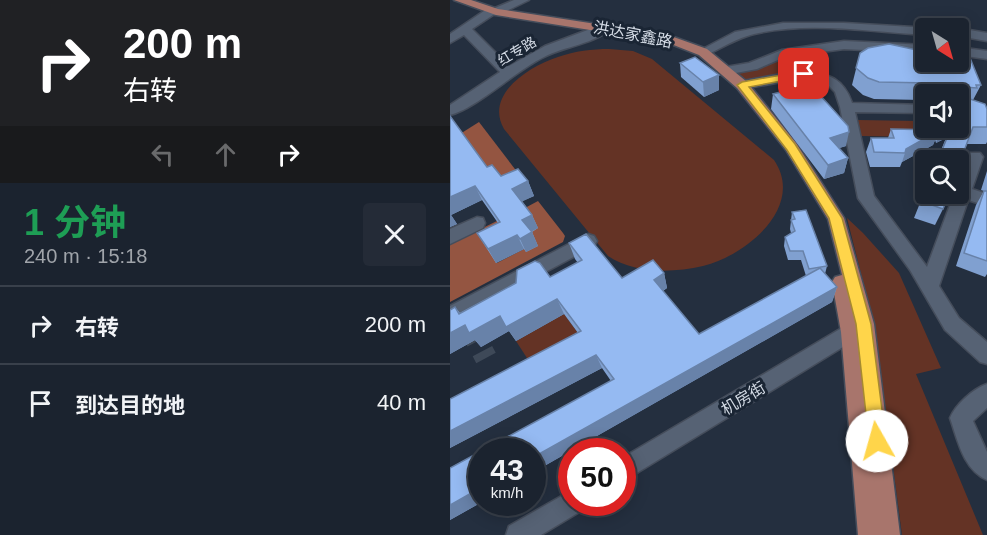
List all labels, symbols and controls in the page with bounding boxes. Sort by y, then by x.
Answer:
north arrow [915,18,969,72]
map controls [915,18,969,204]
street label: 洪达家鑫路 [592,19,674,50]
text: 200 m [123,20,242,67]
icon: right [24,24,102,102]
street label: 红专路 [495,33,539,69]
pin [778,48,829,99]
icon: arrive [787,57,820,90]
text: 右转 [123,76,177,106]
button: sound [915,84,969,138]
icon: left [146,138,179,171]
icon: ahead [209,138,242,171]
icon: right [272,138,305,171]
button: search [915,150,969,204]
text: 1 分钟 [24,202,126,243]
button: close [363,203,426,266]
text: 240 m · 15:18 [24,245,147,267]
icon: right [24,309,57,342]
text: 200 m [365,312,426,337]
text: 右转 [75,315,119,340]
street label: 机房街 [718,379,768,418]
icon: arrive [24,387,57,420]
text: 40 m [377,390,426,415]
text: 到达目的地 [75,393,185,418]
position arrow [845,409,909,473]
speed limit sign: 50 [558,438,636,516]
text: 43 [490,453,524,486]
text: km/h [491,484,523,501]

